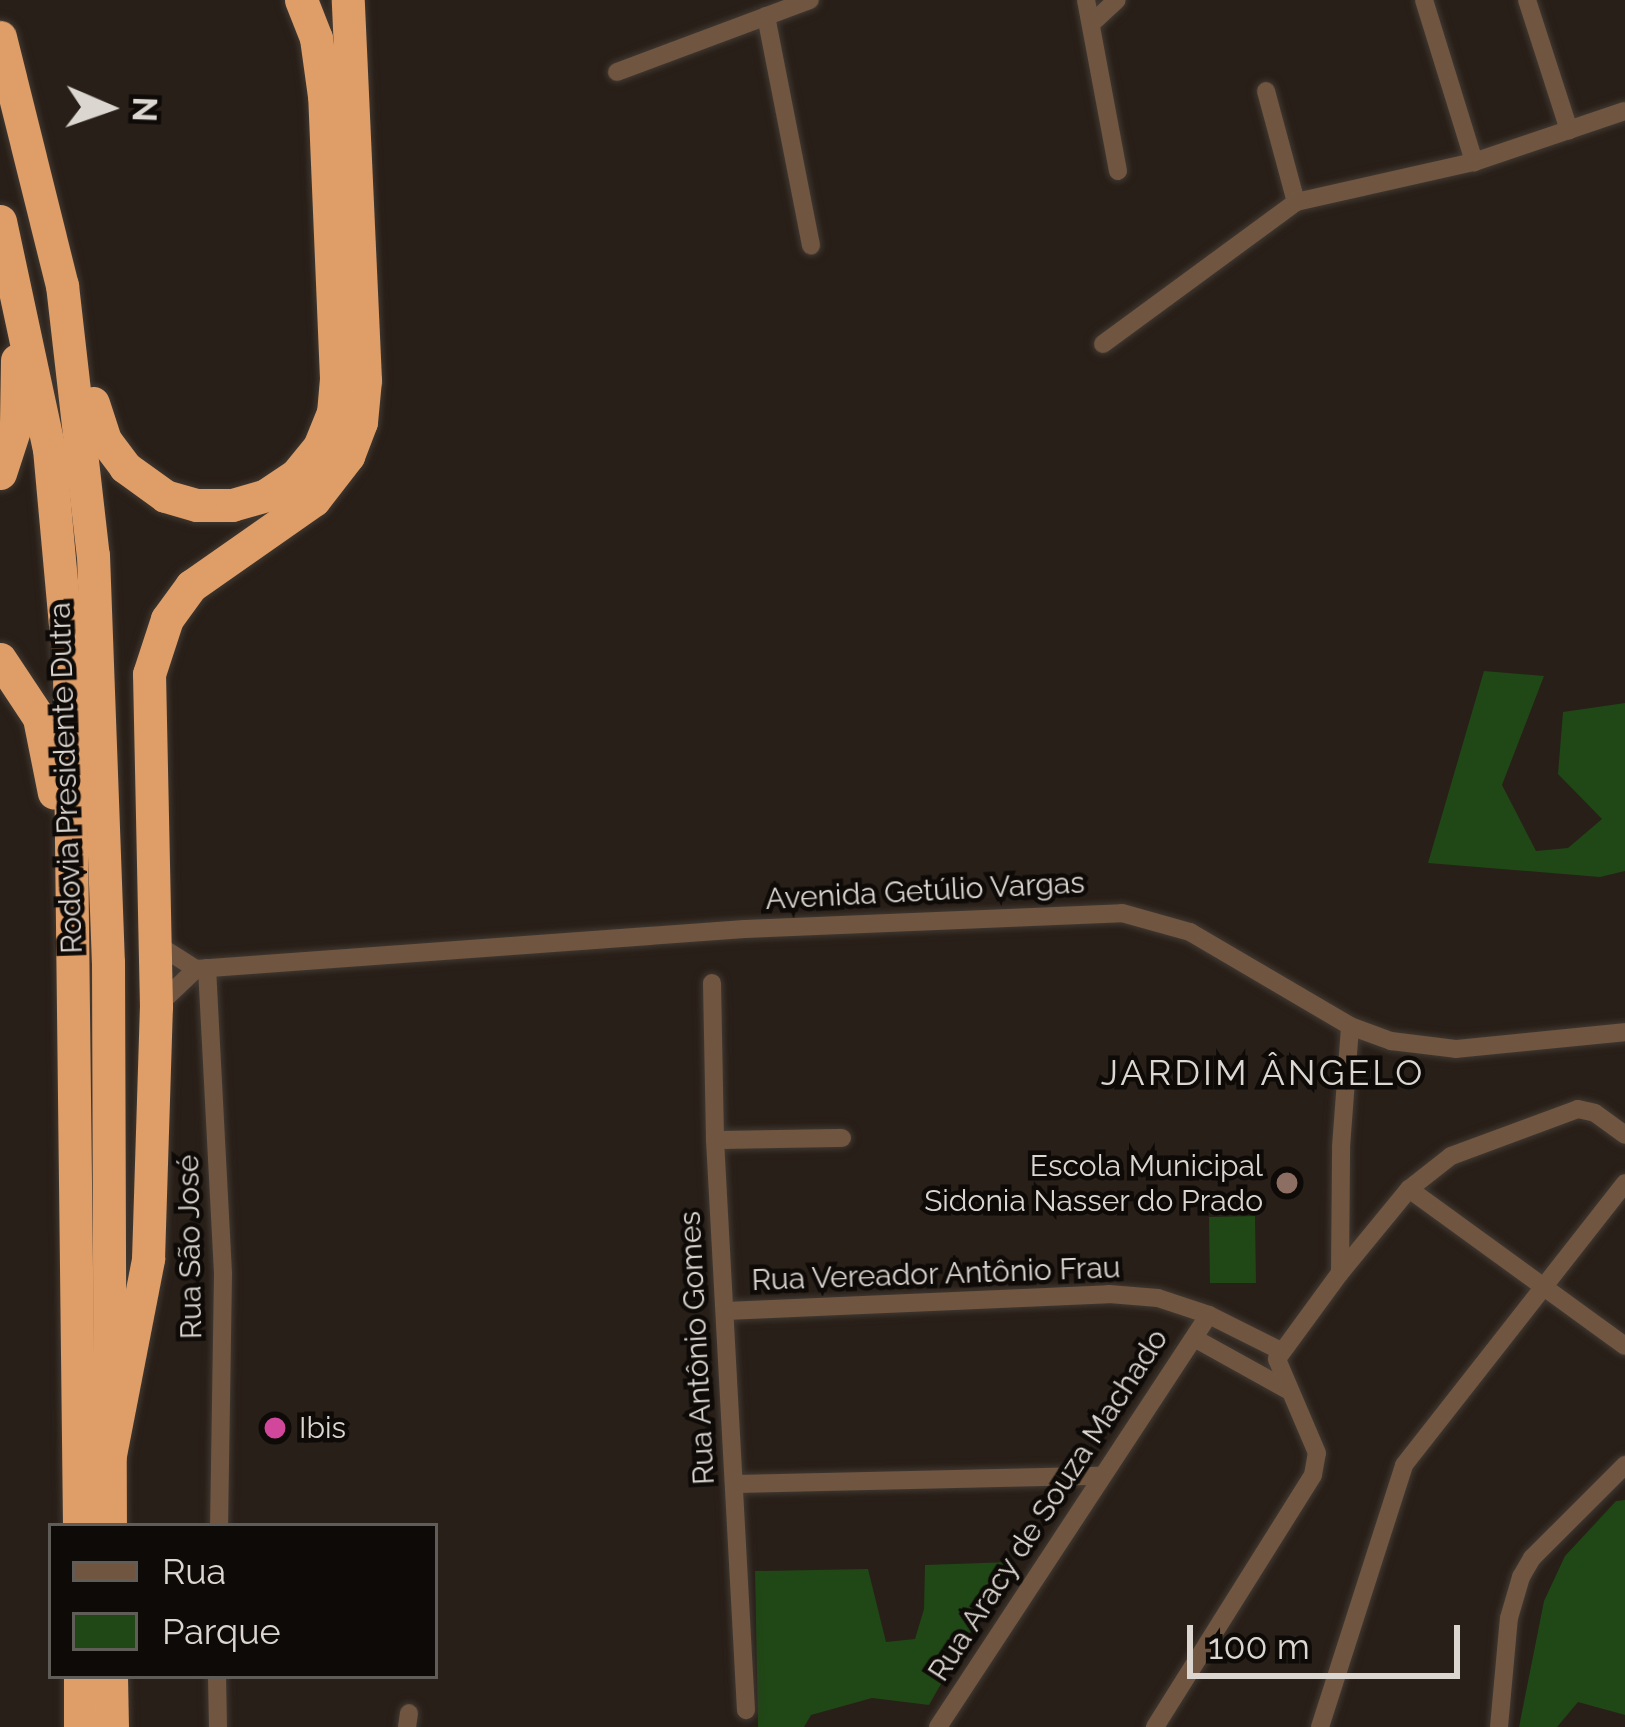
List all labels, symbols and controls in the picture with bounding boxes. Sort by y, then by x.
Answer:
north arrow [48,48,168,168]
text: N [125,96,164,123]
street label: Rodovia Presidente Dutra [42,602,90,954]
street label: Avenida Getúlio Vargas [764,865,1086,917]
district label: JARDIM ÂNGELO [1100,1051,1426,1095]
place label: Escola Municipal Sidonia Nasser do Prado [923,1148,1263,1218]
street label: Rua São José [170,1154,210,1340]
marker: Escola Municipal Sidonia Nasser do Prado [1274,1170,1300,1196]
street label: Rua Antônio Gomes [672,1210,722,1486]
street label: Rua Vereador Antônio Frau [750,1250,1122,1298]
street label: Rua Aracy de Souza Machado [920,1321,1176,1689]
place label: Ibis [299,1410,346,1446]
marker: Ibis [262,1415,288,1441]
legend [48,1523,438,1679]
text: Rua [162,1550,226,1592]
scale bar [1193,1601,1466,1675]
text: Parque [162,1610,281,1652]
text: 100 m [1208,1625,1310,1667]

